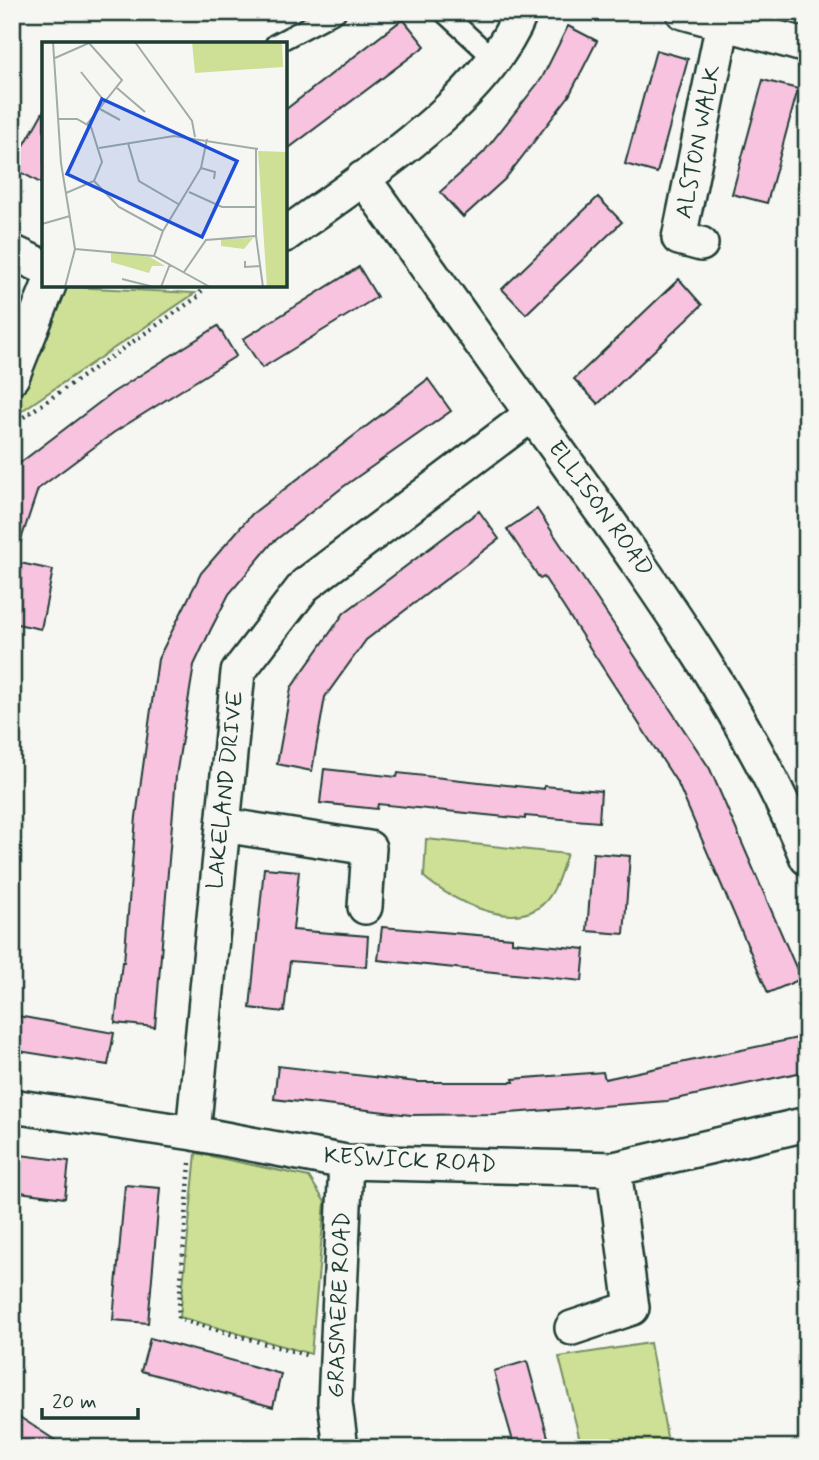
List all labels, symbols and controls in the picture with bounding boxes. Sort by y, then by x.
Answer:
inset map [42,42,287,287]
street label: ALSTON WALK [669,62,729,221]
street label: ELLISON ROAD [541,435,659,583]
street label: LAKELAND DRIVE [201,689,251,891]
street label: KESWICK ROAD [323,1142,497,1180]
street label: GRASMERE ROAD [322,1211,358,1399]
scale bar [42,1376,138,1420]
text: 20 m [52,1388,97,1416]

